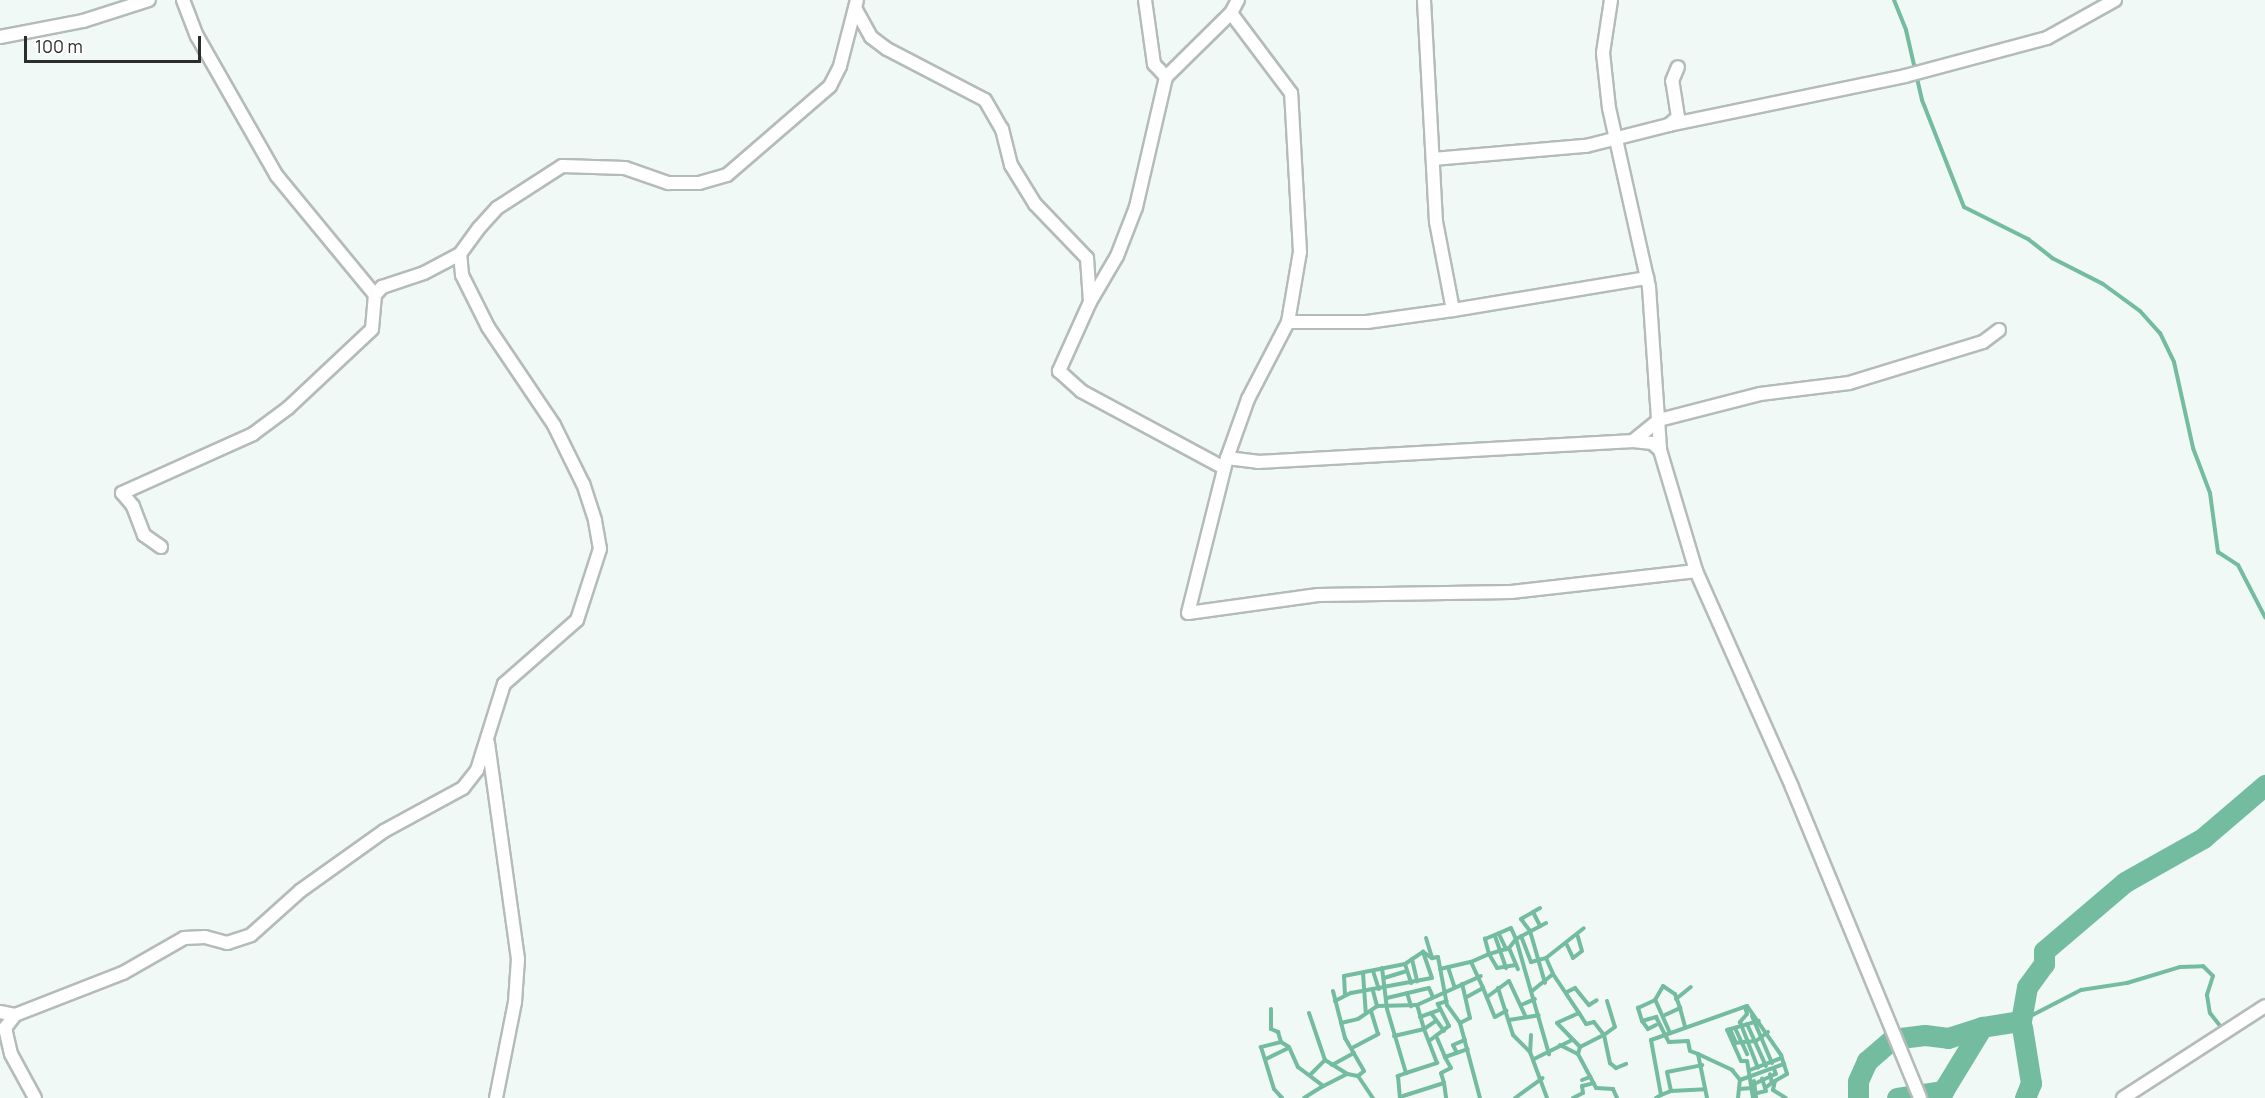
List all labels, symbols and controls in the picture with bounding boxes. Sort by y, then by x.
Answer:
scale bar [27,24,204,62]
text: 100 m [35,34,83,58]

